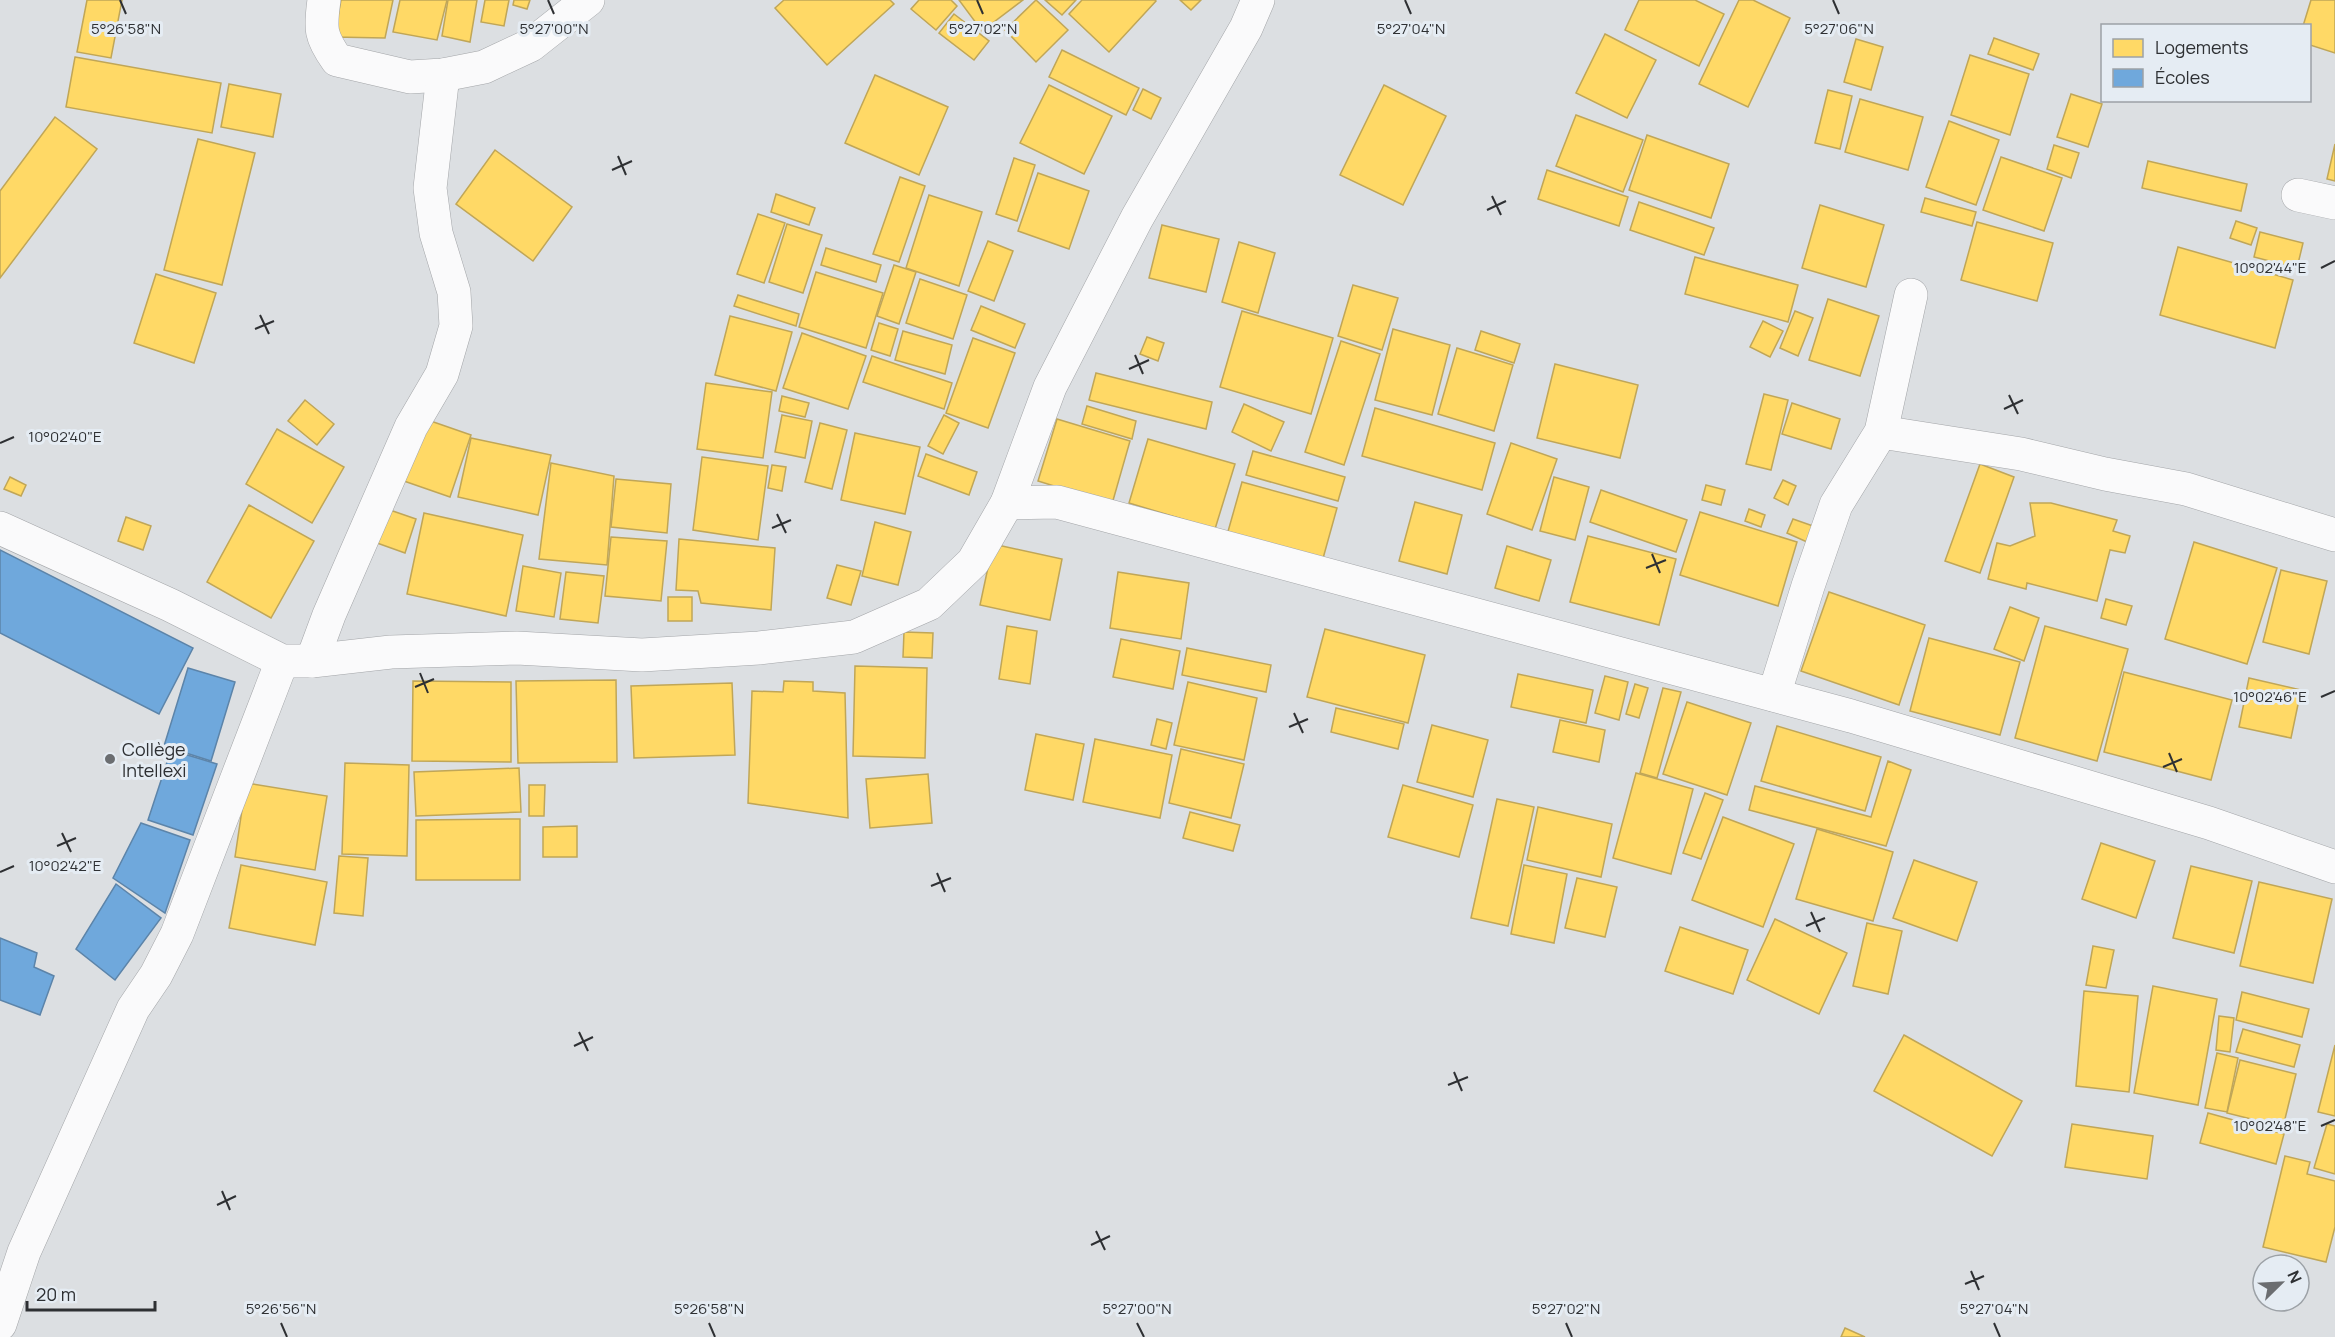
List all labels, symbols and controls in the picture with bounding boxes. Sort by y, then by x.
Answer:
text: 5°26'58"N [91,18,161,39]
text: 5°27'00"N [519,18,589,39]
text: 5°27'02"N [949,18,1017,39]
text: 5°27'04"N [1377,18,1445,39]
text: 5°27'06"N [1804,18,1874,39]
legend [2101,24,2311,102]
text: Logements [2155,35,2249,59]
text: Écoles [2155,65,2210,89]
text: 10°02'44"E [2234,257,2306,278]
text: 10°02'40"E [28,426,102,447]
text: 10°02'46"E [2233,686,2307,707]
place label: Collège Intellexi [122,737,187,782]
marker: Collège Intellexi [103,752,117,766]
text: 10°02'42"E [29,855,101,876]
text: 10°02'48"E [2234,1115,2306,1136]
north arrow [2251,1253,2311,1313]
text: N [2282,1267,2307,1287]
scale bar [27,1274,154,1312]
text: 20 m [36,1282,76,1306]
text: 5°26'56"N [246,1298,316,1319]
text: 5°26'58"N [674,1298,744,1319]
text: 5°27'00"N [1102,1298,1172,1319]
text: 5°27'02"N [1532,1298,1600,1319]
text: 5°27'04"N [1960,1298,2028,1319]

